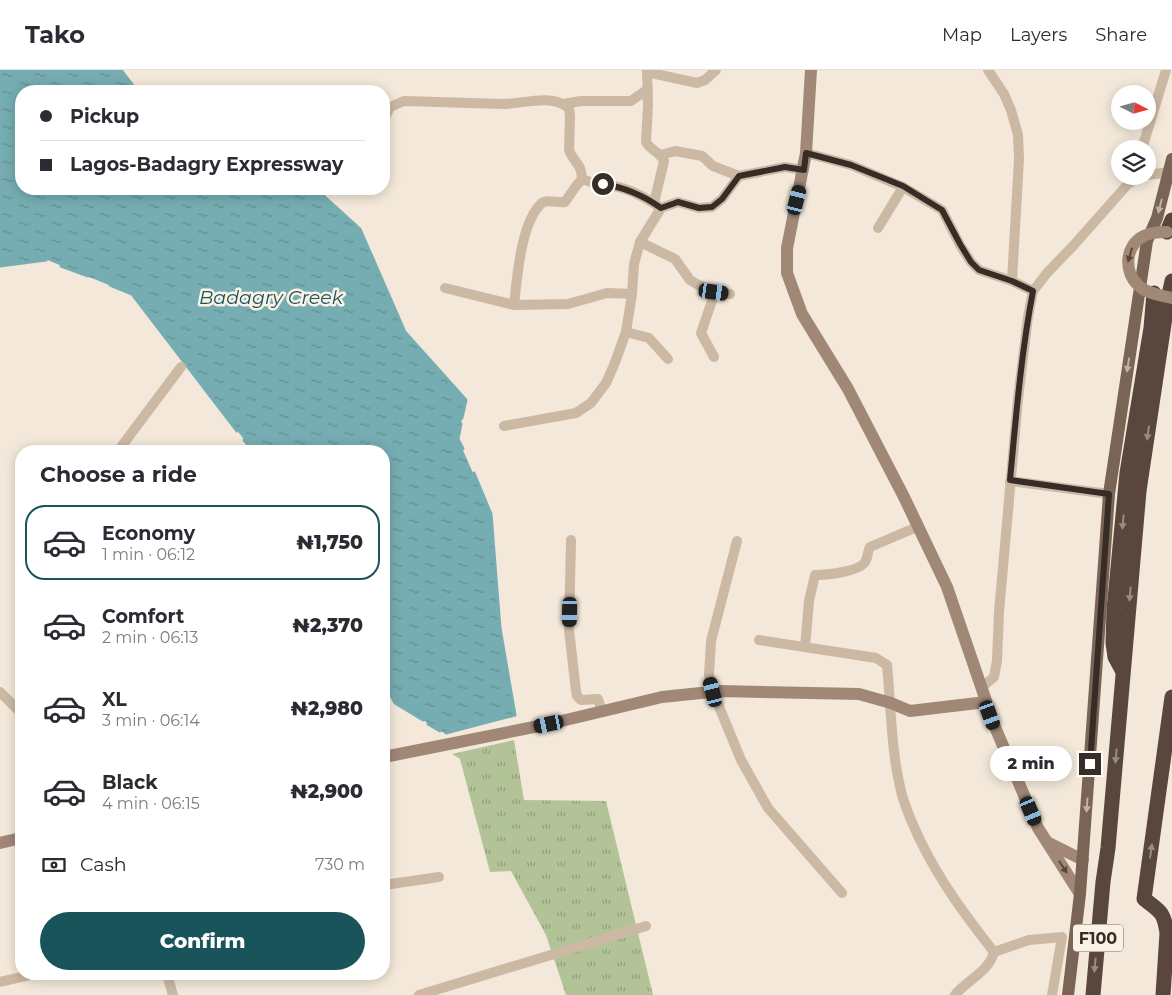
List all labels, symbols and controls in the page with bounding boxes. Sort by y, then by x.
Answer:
text: Tako [25,20,85,49]
text: Map [942,24,982,46]
text: Layers [1010,24,1067,46]
text: Share [1095,24,1147,46]
north arrow [1111,85,1156,130]
map controls [1111,85,1156,185]
text: Pickup [70,105,139,128]
button: layers [1111,140,1156,185]
text: Lagos-Badagry Expressway [70,153,343,176]
route start [592,173,614,195]
car [786,184,807,216]
one-way arrow [1156,198,1164,213]
one-way arrow [1126,248,1134,263]
car [698,282,729,302]
water label: Badagry Creek [199,286,344,309]
one-way arrow [1124,357,1132,373]
one-way arrow [1144,425,1152,441]
text: Choose a ride [40,461,197,488]
one-way arrow [1118,514,1126,530]
icon: car [42,520,87,565]
text: Economy [102,522,195,545]
text: ₦1,750 [297,531,363,554]
text: 1 min · 06:12 [102,545,195,564]
one-way arrow [1125,586,1133,602]
car [562,597,577,627]
icon: car [42,603,87,648]
text: Comfort [102,605,184,628]
text: ₦2,370 [293,614,363,637]
text: 2 min · 06:13 [102,628,198,647]
car [702,676,723,708]
icon: car [42,686,87,731]
text: XL [102,688,127,711]
text: ₦2,980 [291,697,363,720]
car [977,698,1002,732]
text: 3 min · 06:14 [102,711,200,730]
car [532,714,565,734]
callout: 2 min [990,746,1072,782]
one-way arrow [1112,748,1120,764]
route end [1079,753,1101,775]
text: 2 min [1007,754,1055,773]
icon: car [42,769,87,814]
text: Black [102,771,158,794]
text: ₦2,900 [290,780,363,803]
text: 4 min · 06:15 [102,794,200,813]
car [1018,794,1043,828]
one-way arrow [1083,797,1091,813]
one-way arrow [1147,842,1155,858]
icon: cash [40,851,68,879]
text: Cash [80,853,127,876]
text: 730 m [315,855,365,874]
one-way arrow [1058,861,1068,874]
button: Confirm [40,912,365,970]
road number: F100 [1073,924,1123,951]
one-way arrow [1091,958,1099,974]

